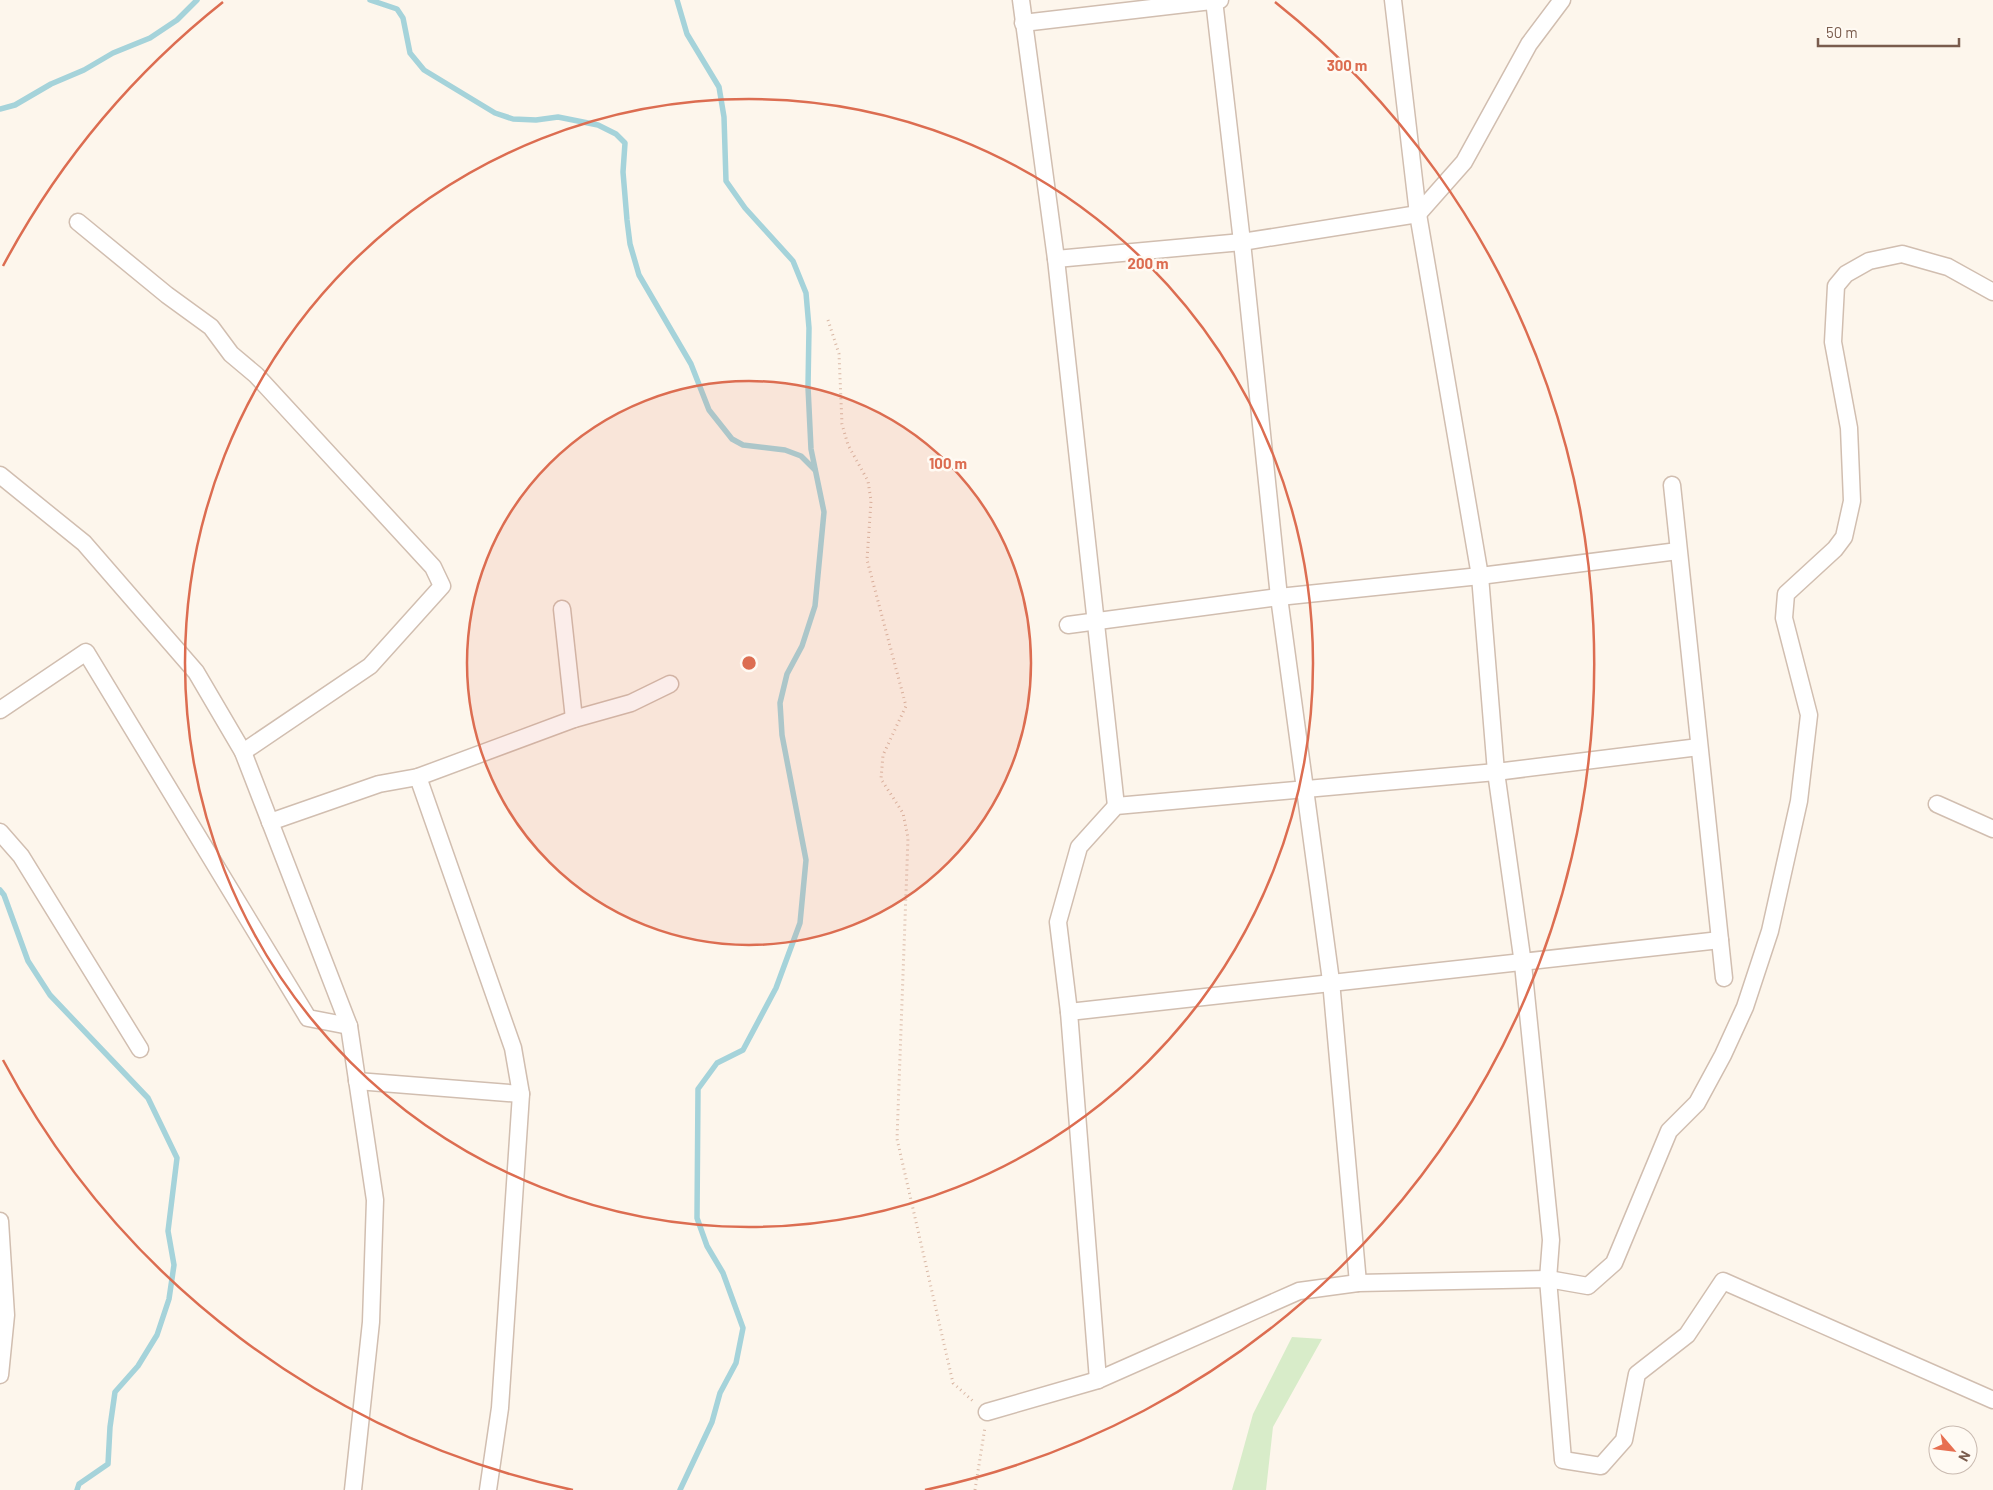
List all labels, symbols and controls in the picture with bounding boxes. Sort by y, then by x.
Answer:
scale bar [1818,15,1959,47]
text: 50 m [1826,23,1858,41]
text: 300 m [1327,56,1367,74]
text: 200 m [1127,254,1169,272]
text: 100 m [929,454,967,472]
centre of rings [740,654,758,672]
north arrow [1928,1425,1978,1475]
text: N [1955,1448,1975,1464]

